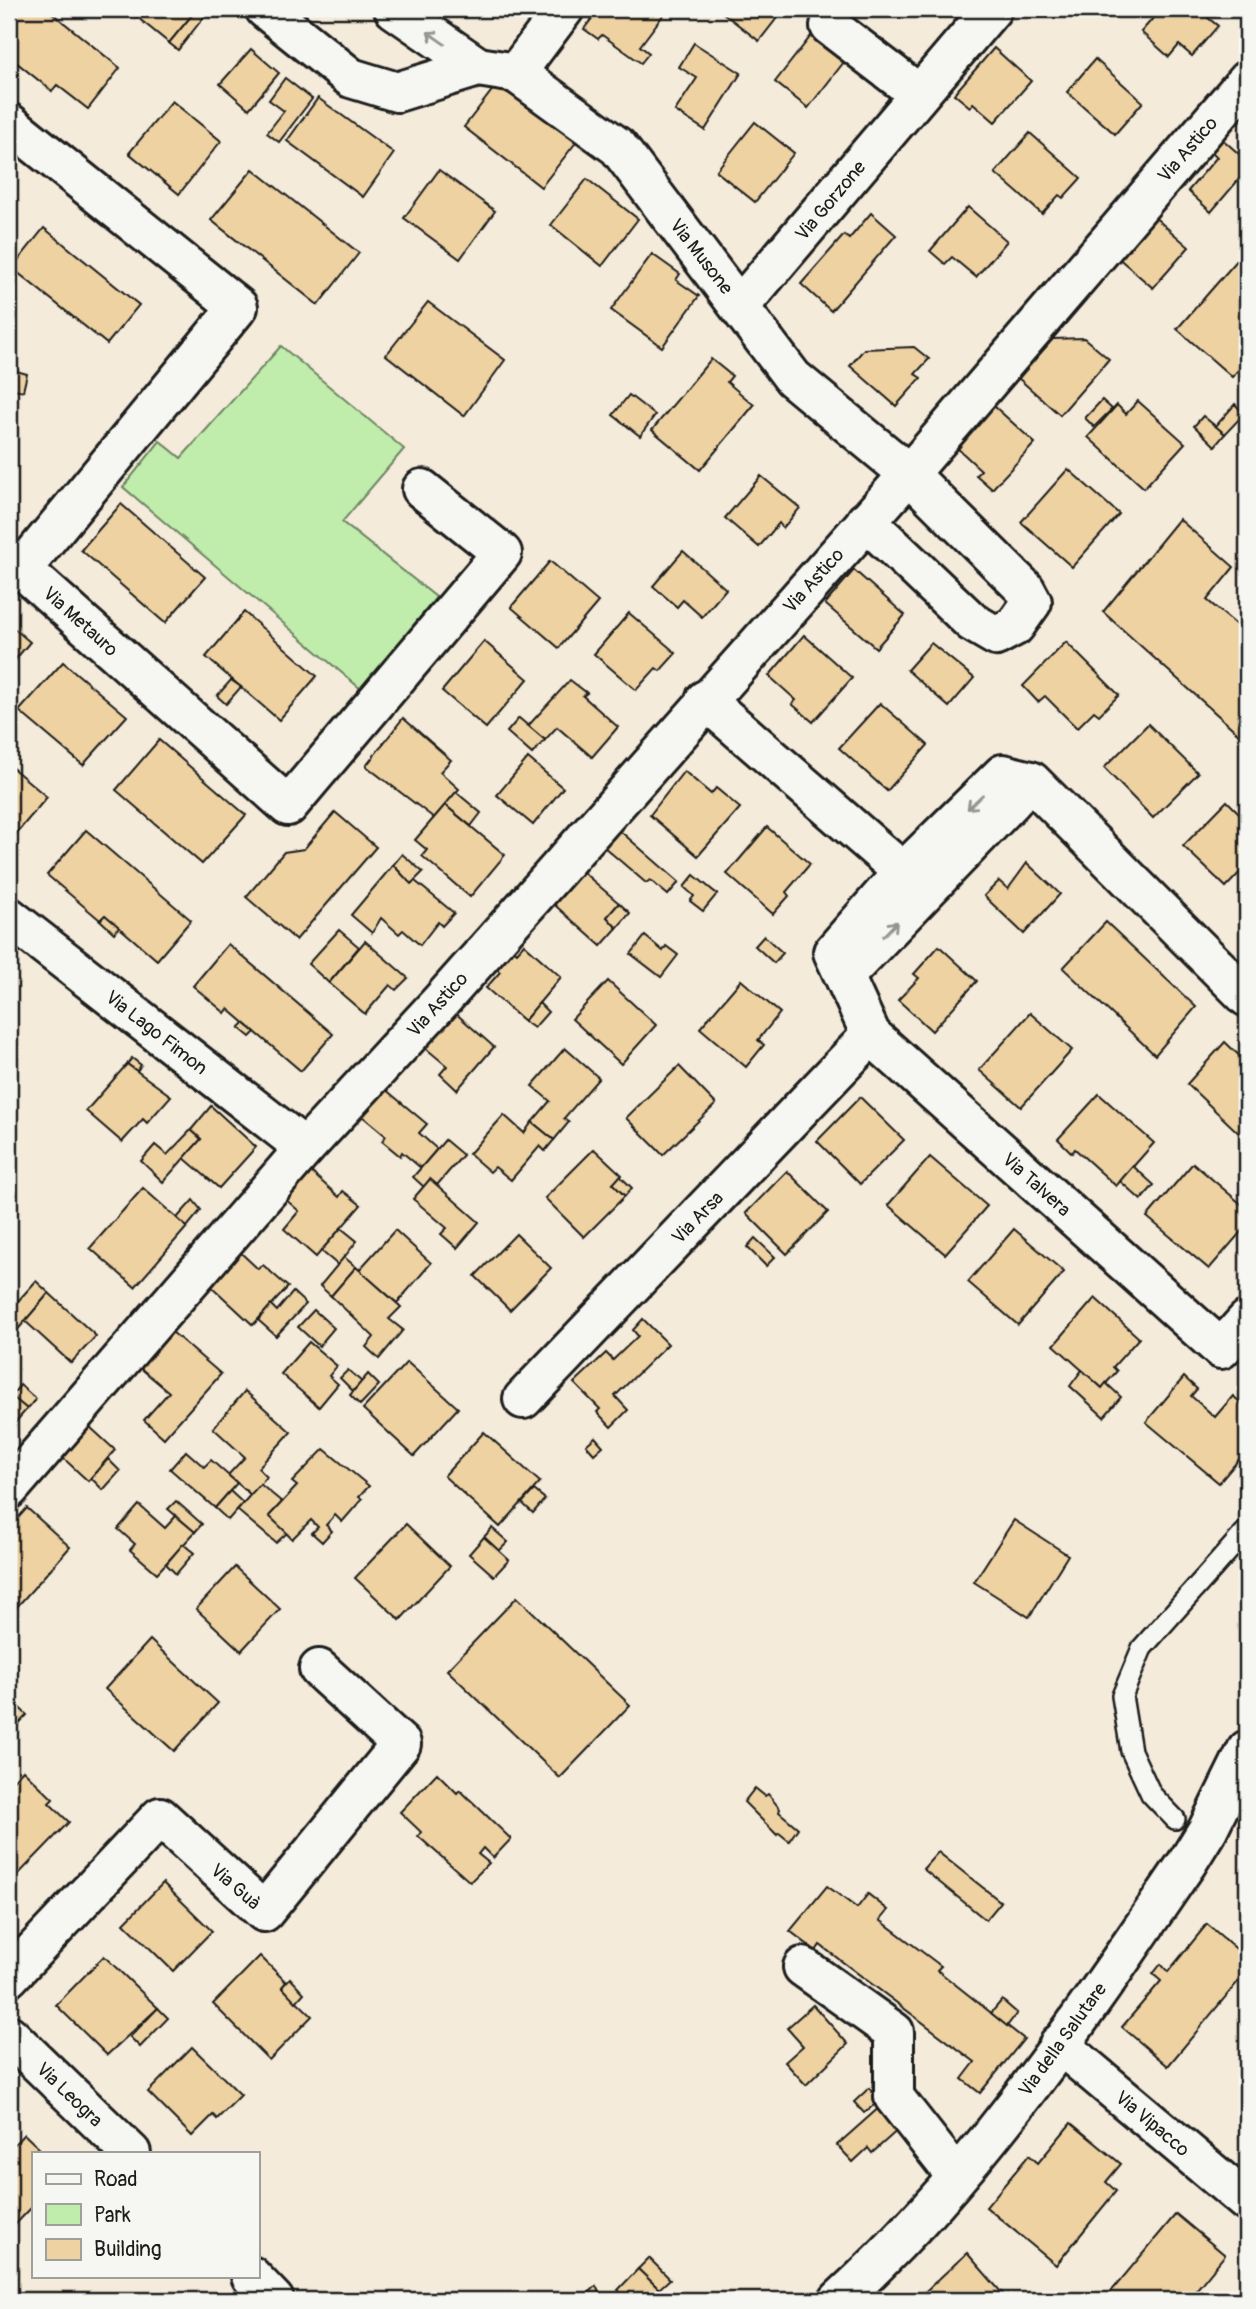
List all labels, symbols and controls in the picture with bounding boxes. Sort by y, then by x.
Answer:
one-way arrow [427,31,446,45]
street label: Via Astico [1153,112,1223,188]
street label: Via Gorzone [790,155,872,246]
street label: Via Musone [664,214,739,300]
street label: Via Astico [778,543,849,618]
street label: Via Metauro [38,582,123,662]
one-way arrow [967,793,984,810]
one-way arrow [881,920,898,937]
street label: Via Astico [402,967,473,1042]
street label: Via Lago Fimon [100,985,212,1080]
street label: Via Talvera [997,1148,1076,1222]
street label: Via Arsa [667,1186,729,1249]
street label: Via Guà [205,1858,266,1915]
street label: Via della Salutare [1013,1977,1113,2101]
street label: Via Leogra [31,2057,108,2132]
street label: Via Vipacco [1110,2086,1194,2162]
legend [32,2152,259,2278]
text: Road [94,2166,138,2193]
text: Park [94,2202,131,2229]
text: Building [94,2236,161,2263]

